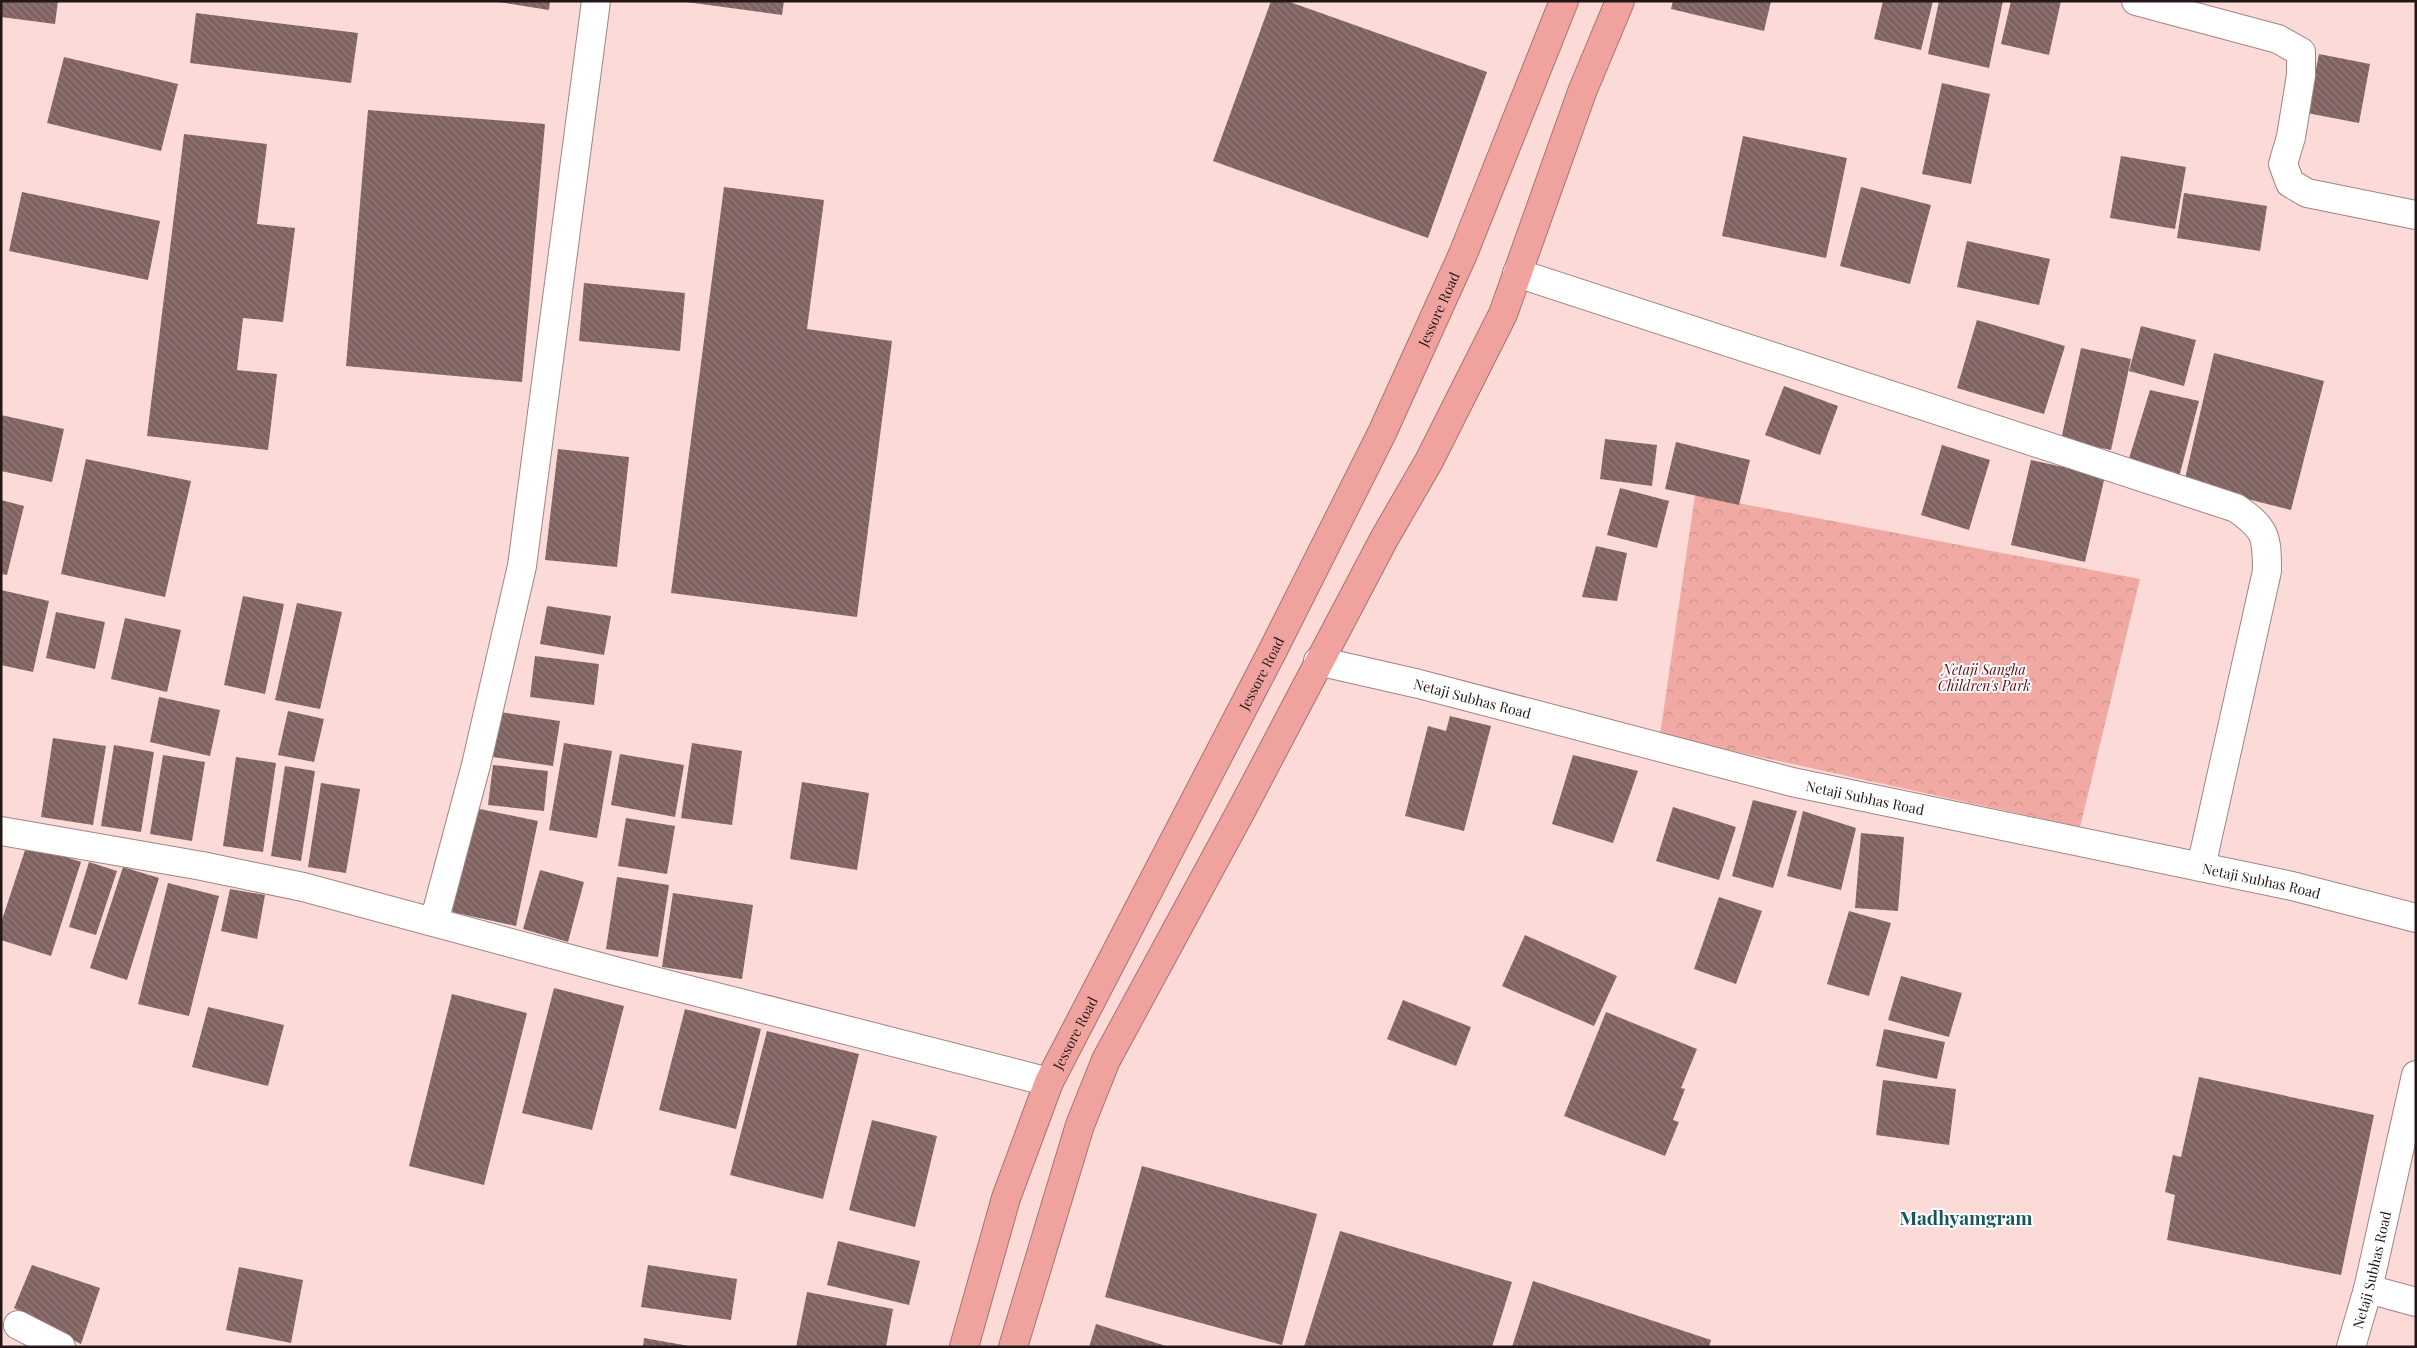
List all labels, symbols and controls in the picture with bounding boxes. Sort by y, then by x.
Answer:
street label: Jessore Road [1413,269,1463,350]
street label: Jessore Road [1234,633,1288,714]
park label: Netaji Sangha Children's Park [1938,660,2030,695]
street label: Netaji Subhas Road [1412,674,1533,723]
street label: Netaji Subhas Road [1804,776,1926,819]
street label: Netaji Subhas Road [2201,858,2323,903]
street label: Jessore Road [1047,993,1101,1074]
district label: Madhyamgram [1899,1204,2033,1230]
street label: Netaji Subhas Road [2347,1209,2395,1331]

